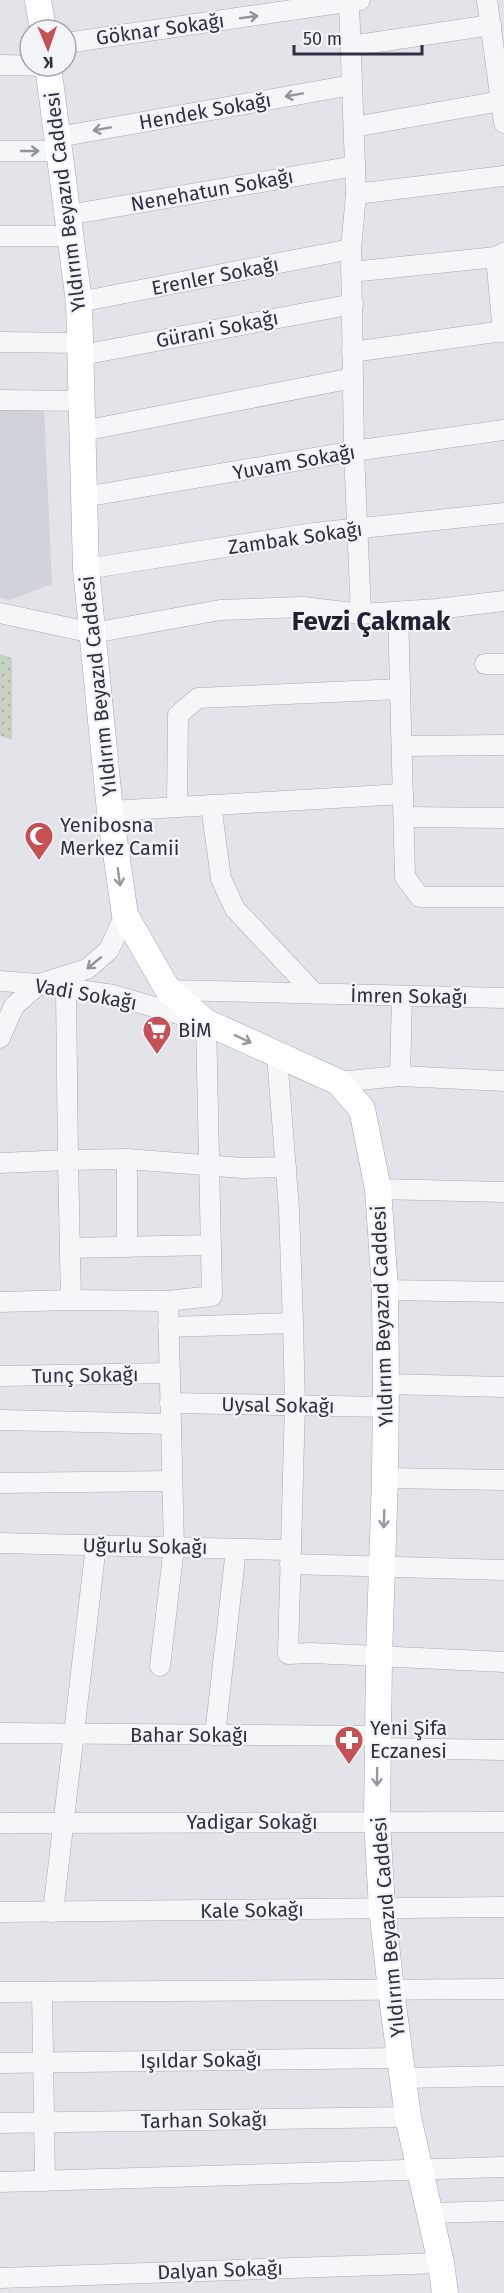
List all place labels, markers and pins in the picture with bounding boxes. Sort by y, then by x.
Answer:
place label: Yenibosna Merkez Camii [60,813,179,860]
mosque icon: Yenibosna Merkez Camii [23,820,55,862]
supermarket icon: BİM [141,1014,173,1056]
place label: BİM [178,1018,212,1042]
place label: Yeni Şifa Eczanesi [370,1716,447,1763]
pharmacy icon: Yeni Şifa Eczanesi [333,1724,365,1766]

